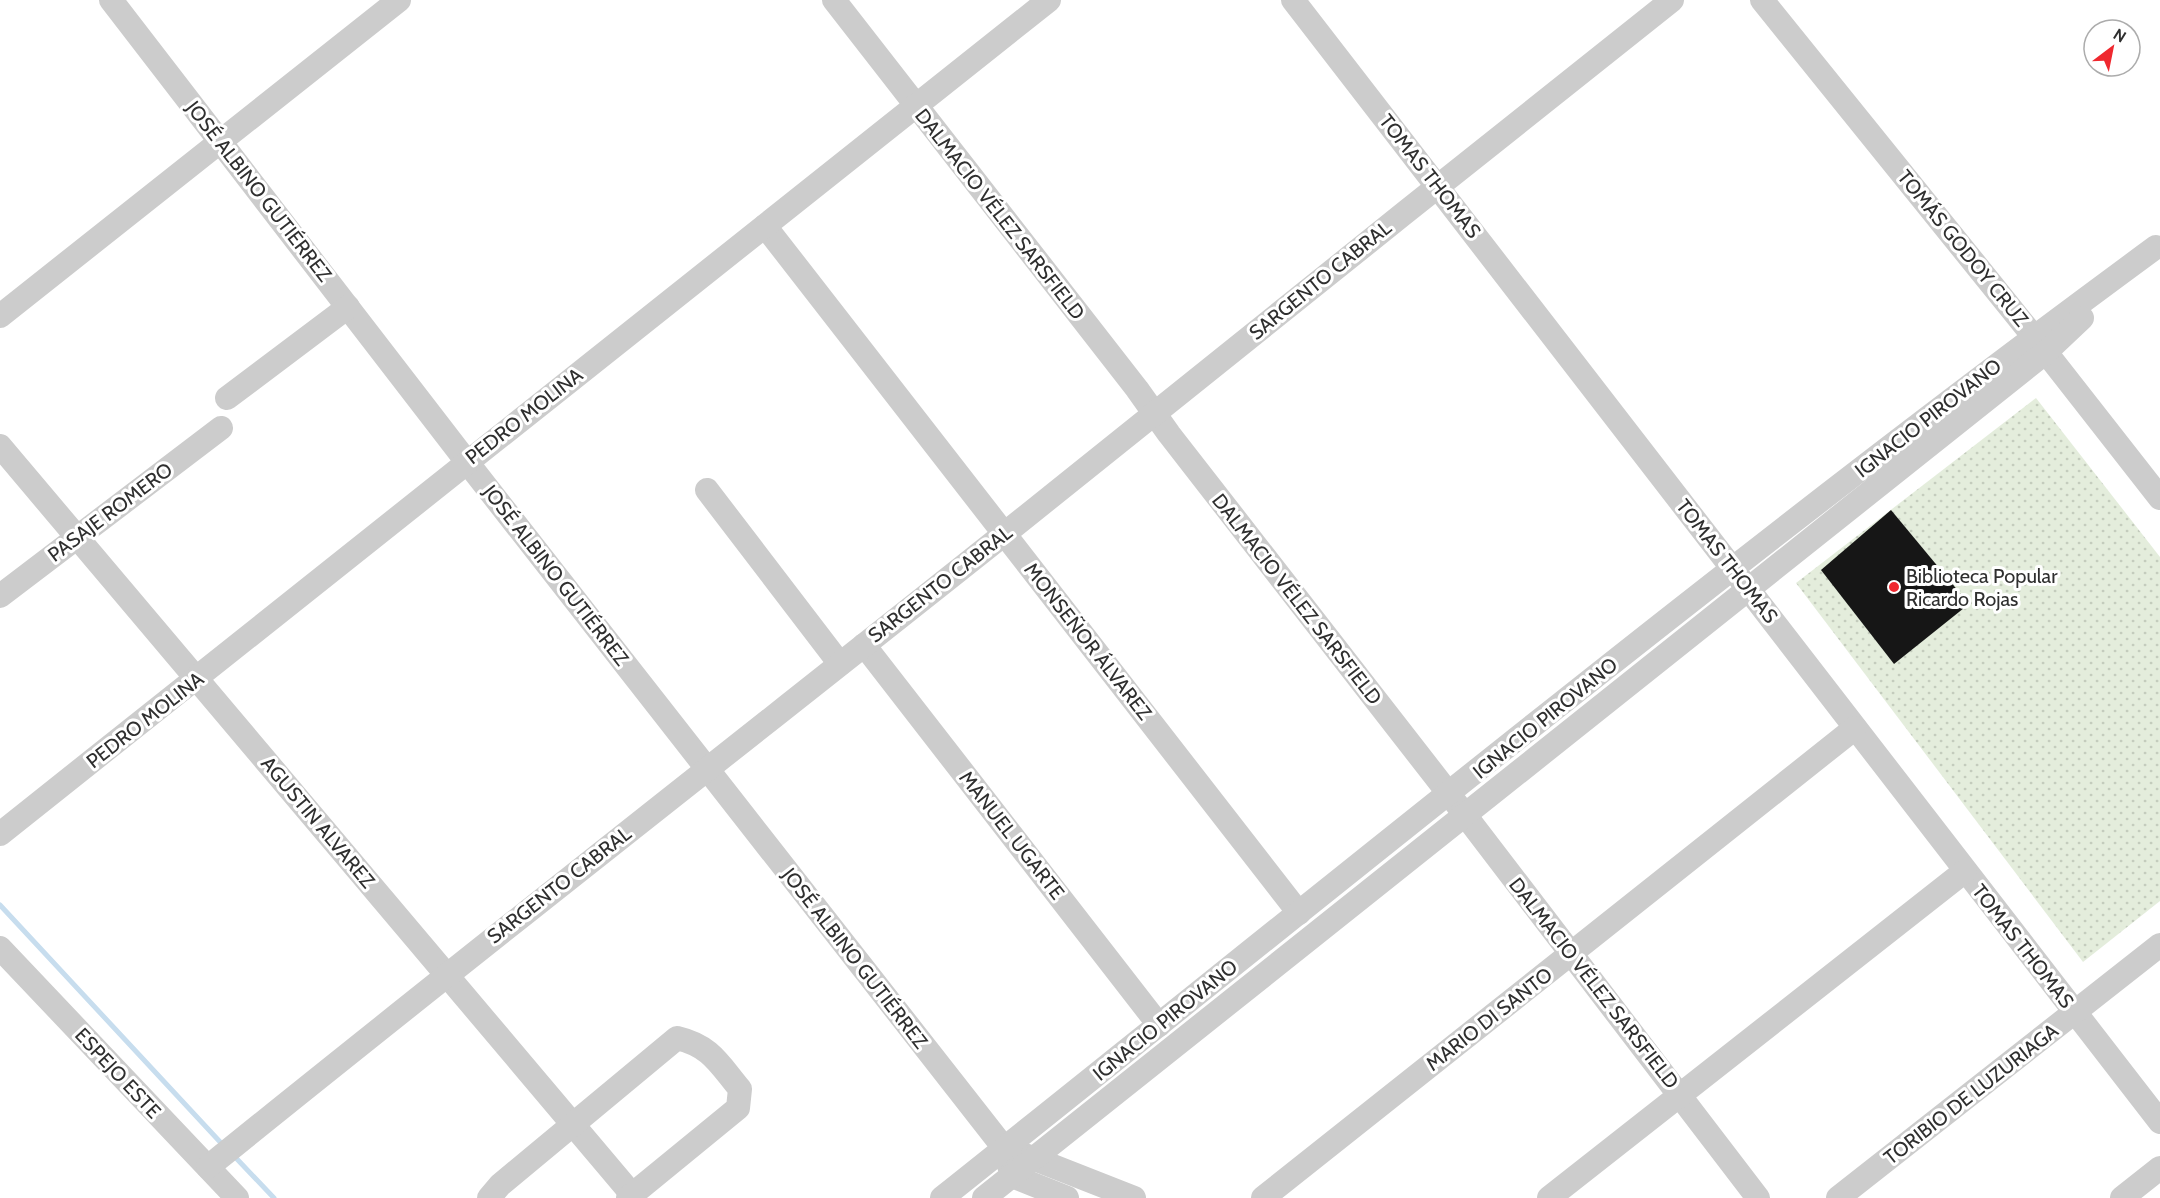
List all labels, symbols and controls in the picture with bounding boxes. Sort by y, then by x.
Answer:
north arrow [2082,18,2142,78]
text: N [2110,25,2130,47]
street label: JOSÉ ALBINO GUTIÉRREZ [181,95,337,286]
street label: DALMACIO VÉLEZ SARSFIELD [910,104,1090,324]
street label: TOMAS THOMAS [1374,109,1486,243]
street label: TOMÁS GODOY CRUZ [1893,165,2033,331]
street label: SARGENTO CABRAL [1244,215,1396,345]
street label: IGNACIO PIROVANO [1850,353,2006,483]
street label: PEDRO MOLINA [461,362,588,469]
street label: PASAJE ROMERO [43,457,177,567]
street label: JOSÉ ALBINO GUTIÉRREZ [478,479,634,670]
street label: DALMACIO VÉLEZ SARSFIELD [1207,489,1387,709]
street label: TOMAS THOMAS [1671,494,1783,628]
street label: SARGENTO CABRAL [863,520,1017,648]
street label: MONSEÑOR ÁLVAREZ [1019,558,1157,724]
place label: Biblioteca Popular Ricardo Rojas [1906,564,2058,611]
marker: Biblioteca Popular Ricardo Rojas [1887,580,1901,594]
street label: IGNACIO PIROVANO [1468,652,1622,784]
street label: PEDRO MOLINA [82,666,209,773]
street label: AGUSTIN ALVAREZ [256,751,380,893]
street label: MANUEL UGARTE [954,766,1070,904]
street label: SARGENTO CABRAL [482,821,636,949]
street label: JOSÉ ALBINO GUTIÉRREZ [777,862,933,1053]
street label: DALMACIO VÉLEZ SARSFIELD [1504,873,1684,1093]
street label: TOMAS THOMAS [1967,879,2079,1013]
street label: IGNACIO PIROVANO [1088,954,1242,1086]
street label: MARIO DI SANTO [1421,962,1557,1076]
street label: TORIBIO DE LUZURIAGA [1879,1018,2063,1169]
street label: ESPEJO ESTE [70,1023,166,1123]

